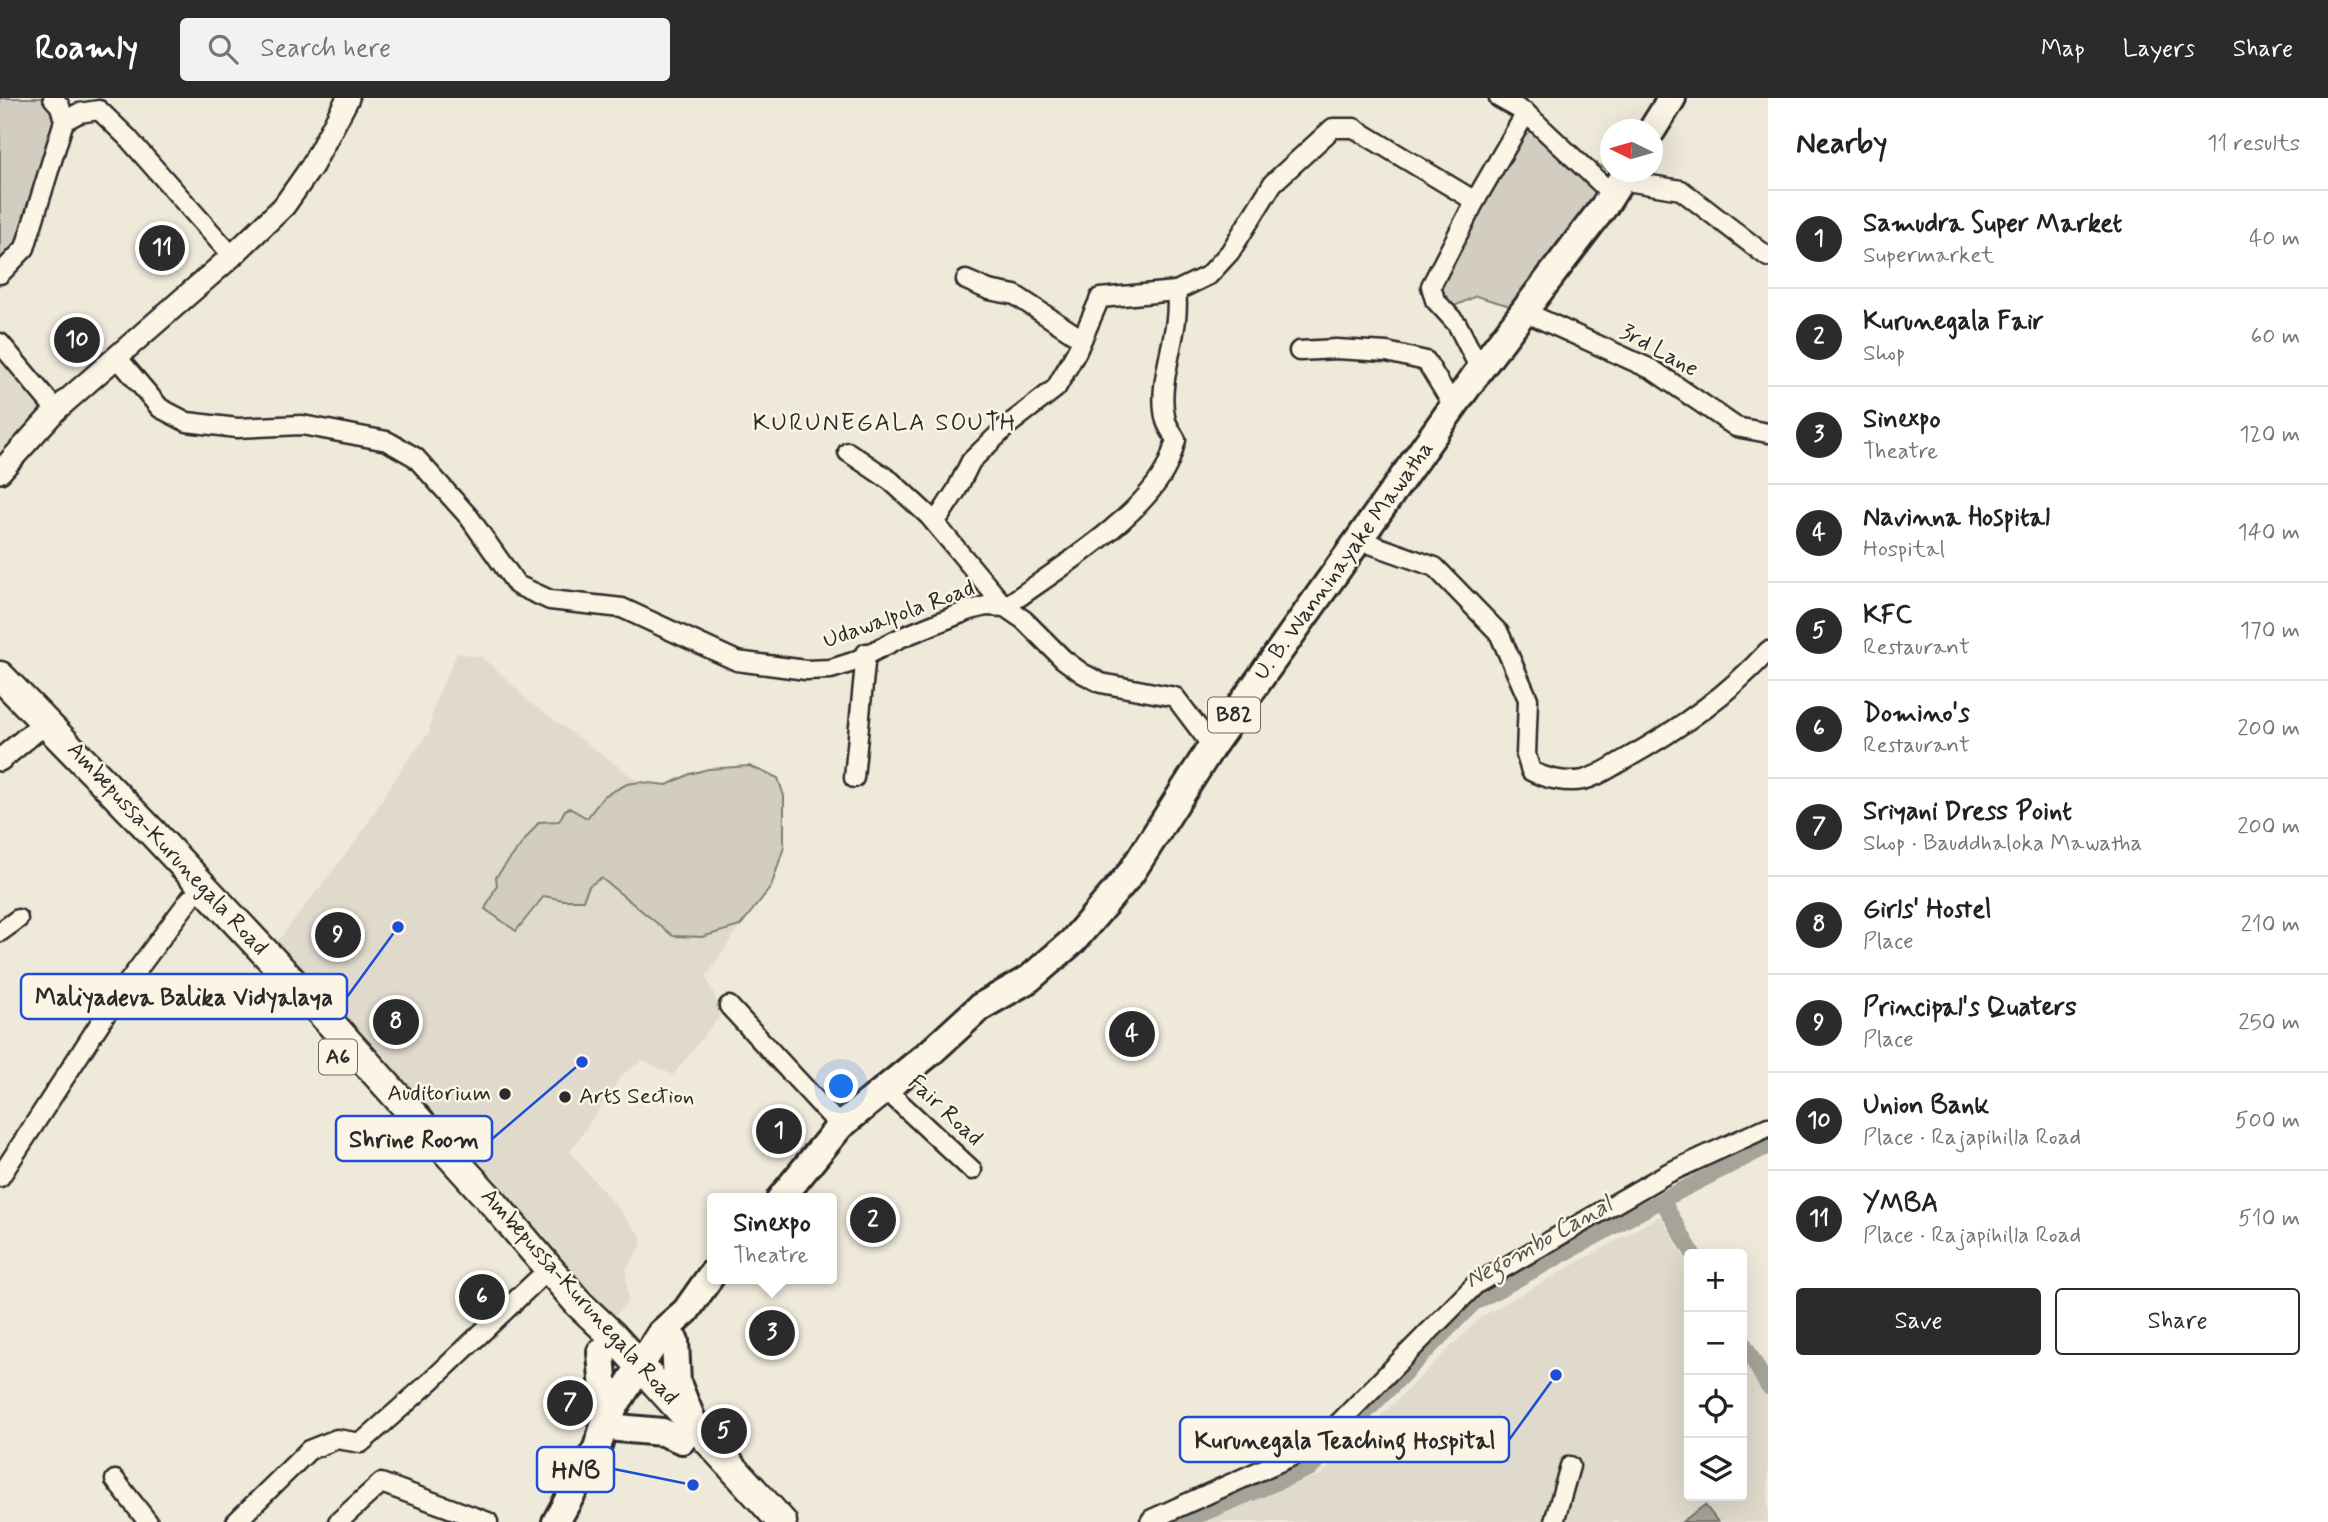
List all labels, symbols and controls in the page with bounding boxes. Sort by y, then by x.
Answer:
search box [180,18,670,81]
text: Roamly [35,27,138,71]
icon: search [204,30,242,68]
text: Search here [260,32,391,66]
text: Map [2041,34,2085,65]
text: Layers [2123,34,2195,65]
text: Share [2233,34,2293,65]
north arrow [1600,119,1663,182]
text: Nearby [1796,124,1887,163]
text: 11 results [2207,129,2300,159]
text: Samudra Super Market [1863,207,2122,241]
pin: 11 [139,222,185,274]
text: 1 [1814,224,1824,254]
text: 40 m [2249,224,2300,254]
text: Supermarket [1863,241,1994,271]
text: Kurunegala Fair [1863,305,2044,339]
pin: 10 [54,314,100,366]
street label: 3rd Lane [1615,317,1703,385]
text: 2 [1813,322,1825,352]
text: 60 m [2251,322,2300,352]
text: Shop [1863,339,1905,369]
text: Sinexpo [1863,403,1941,437]
district label: KURUNEGALA SOUTH [753,408,1017,439]
text: 3 [1814,420,1824,450]
text: 120 m [2239,420,2300,450]
street label: U. B. Wanninayake Mawatha [1247,435,1441,687]
text: Theatre [1863,437,1938,467]
text: Navinna Hospital [1863,501,2050,535]
text: 4 [1812,518,1826,548]
text: 140 m [2237,518,2300,548]
text: Hospital [1863,535,1945,565]
street label: Udawalpola Road [819,574,979,656]
text: KFC [1863,599,1912,633]
text: 5 [1812,616,1826,646]
text: 170 m [2240,616,2300,646]
text: Restaurant [1863,633,1970,663]
text: Domino's [1863,697,1970,731]
road number: B82 [1208,698,1260,732]
text: 6 [1813,714,1825,744]
text: 200 m [2237,714,2300,744]
text: Restaurant [1863,731,1970,761]
street label: Ambepussa-Kurunegala Road [60,736,274,962]
text: Sriyani Dress Point [1863,795,2072,829]
text: 7 [1812,812,1826,842]
text: 200 m [2237,812,2300,842]
text: Shop · Bauddhaloka Mawatha [1863,829,2142,859]
text: Girls' Hostel [1863,893,1991,927]
pin: 9 [315,909,361,961]
text: 8 [1813,910,1825,940]
text: 210 m [2240,910,2300,940]
text: Place [1863,927,1914,957]
callout: Maliyadeva Balika Vidyalaya [21,974,347,1019]
text: Maliyadeva Balika Vidyalaya [35,983,333,1014]
text: Principal's Quaters [1863,991,2077,1025]
pin: 8 [373,996,419,1048]
pin: 4 [1109,1008,1155,1060]
text: 9 [1813,1008,1825,1038]
text: 250 m [2238,1008,2300,1038]
text: Place [1863,1025,1914,1055]
road number: A6 [319,1040,357,1074]
your location [824,1069,858,1103]
street label: Fair Road [901,1069,989,1153]
place label: Auditorium [387,1079,491,1109]
place label: Arts Section [579,1082,694,1112]
marker: Auditorium [497,1086,513,1102]
marker: Arts Section [557,1089,573,1105]
text: Union Bank [1863,1089,1989,1123]
pin: 1 [756,1105,802,1157]
text: 10 [1807,1106,1831,1136]
text: 500 m [2235,1106,2300,1136]
callout: Shrine Room [336,1116,492,1161]
text: Place · Rajapihilla Road [1863,1123,2081,1153]
text: Shrine Room [349,1125,479,1156]
street label: Ambepussa-Kurunegala Road [473,1182,685,1412]
text: YMBA [1863,1187,1938,1221]
water label: Negombo Canal [1460,1189,1621,1299]
popup [707,1193,837,1284]
pin: 2 [850,1194,896,1246]
text: 11 [1809,1204,1829,1234]
text: 510 m [2238,1204,2300,1234]
text: Sinexpo [733,1207,811,1241]
text: Place · Rajapihilla Road [1863,1221,2081,1251]
text: Theatre [733,1241,808,1271]
map controls [1684,1249,1747,1501]
button: + [1684,1249,1747,1312]
pin: 6 [459,1271,505,1323]
button: Save [1796,1288,2041,1355]
button: Share [2055,1288,2300,1355]
pin: 3 [749,1307,795,1359]
button: − [1684,1312,1747,1375]
button: locate [1684,1375,1747,1438]
pin: 7 [547,1377,593,1429]
pin: 5 [701,1405,747,1457]
callout: Kurunegala Teaching Hospital [1180,1417,1509,1462]
text: Kurunegala Teaching Hospital [1194,1426,1496,1460]
button: layers [1684,1438,1747,1501]
callout: HNB [537,1447,614,1492]
text: HNB [552,1456,600,1487]

